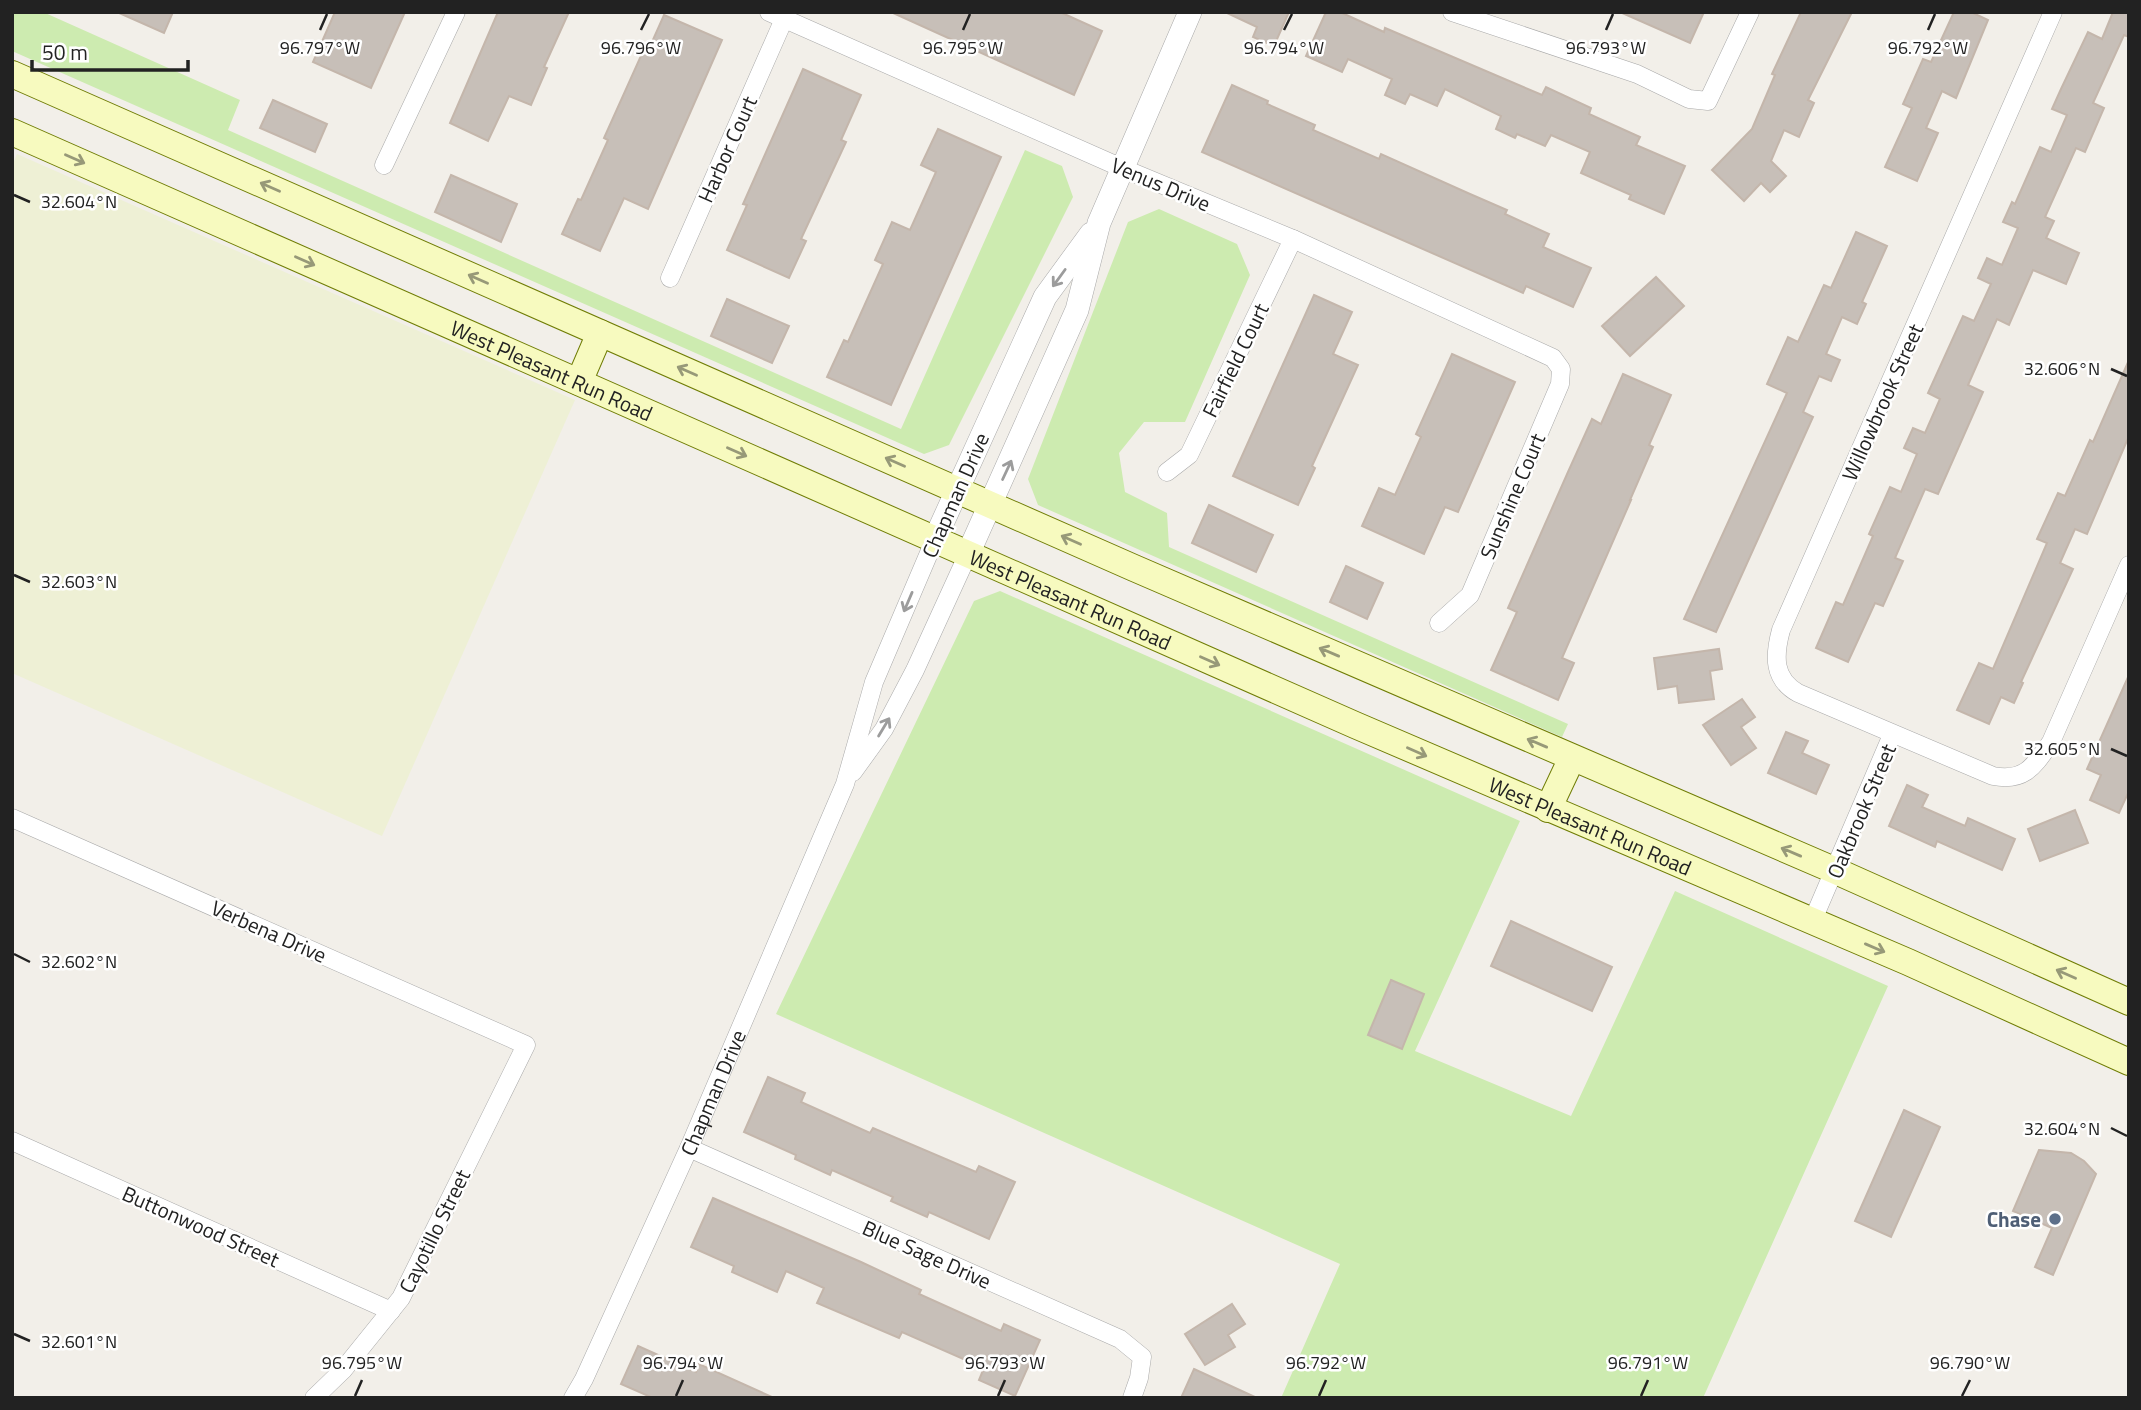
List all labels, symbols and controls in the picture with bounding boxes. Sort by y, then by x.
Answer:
scale bar [32,28,187,72]
text: 96.797°W [280,34,360,61]
text: 96.796°W [601,34,681,61]
text: 96.795°W [923,34,1003,61]
text: 96.794°W [1244,34,1324,61]
text: 96.793°W [1566,34,1646,61]
text: 96.792°W [1888,34,1968,61]
text: 50 m [42,36,88,68]
street label: Harbor Court [689,90,765,208]
street label: Venus Drive [1106,149,1216,219]
one-way arrow [63,153,85,166]
one-way arrow [260,180,281,193]
text: 32.604°N [41,188,117,215]
one-way arrow [294,255,315,268]
one-way arrow [1051,268,1066,287]
one-way arrow [468,272,490,285]
street label: Fairfield Court [1194,297,1277,423]
street label: West Pleasant Run Road [446,312,658,429]
street label: Willowbrook Street [1833,318,1931,486]
text: 32.606°N [2024,355,2100,382]
one-way arrow [676,364,698,377]
street label: Chapman Drive [913,427,997,563]
street label: Sunshine Court [1471,427,1553,564]
one-way arrow [726,446,748,459]
one-way arrow [885,455,906,468]
one-way arrow [1001,460,1014,481]
one-way arrow [1061,533,1082,546]
street label: West Pleasant Run Road [964,541,1177,658]
text: 32.603°N [41,568,117,595]
one-way arrow [901,591,914,612]
one-way arrow [1318,645,1340,658]
one-way arrow [1199,655,1220,668]
one-way arrow [877,718,891,738]
text: 32.605°N [2024,735,2100,762]
one-way arrow [1527,736,1549,749]
street label: Oakbrook Street [1818,738,1904,883]
one-way arrow [1406,746,1428,759]
street label: West Pleasant Run Road [1484,768,1697,883]
one-way arrow [1781,844,1803,857]
street label: Verbena Drive [206,891,332,971]
one-way arrow [1864,943,1886,956]
text: 32.602°N [41,948,117,975]
one-way arrow [2056,967,2078,980]
street label: Chapman Drive [672,1025,754,1161]
text: 32.604°N [2024,1115,2100,1142]
street label: Cayotillo Street [390,1163,478,1298]
street label: Buttonwood Street [117,1177,285,1275]
place label: Chase [1987,1203,2041,1235]
street label: Blue Sage Drive [857,1211,997,1297]
marker: Chase [2047,1211,2063,1227]
text: 32.601°N [41,1328,117,1355]
text: 96.795°W [322,1349,402,1376]
text: 96.794°W [643,1349,723,1376]
text: 96.793°W [965,1349,1045,1376]
text: 96.792°W [1286,1349,1366,1376]
text: 96.791°W [1608,1349,1688,1376]
text: 96.790°W [1930,1349,2010,1376]

